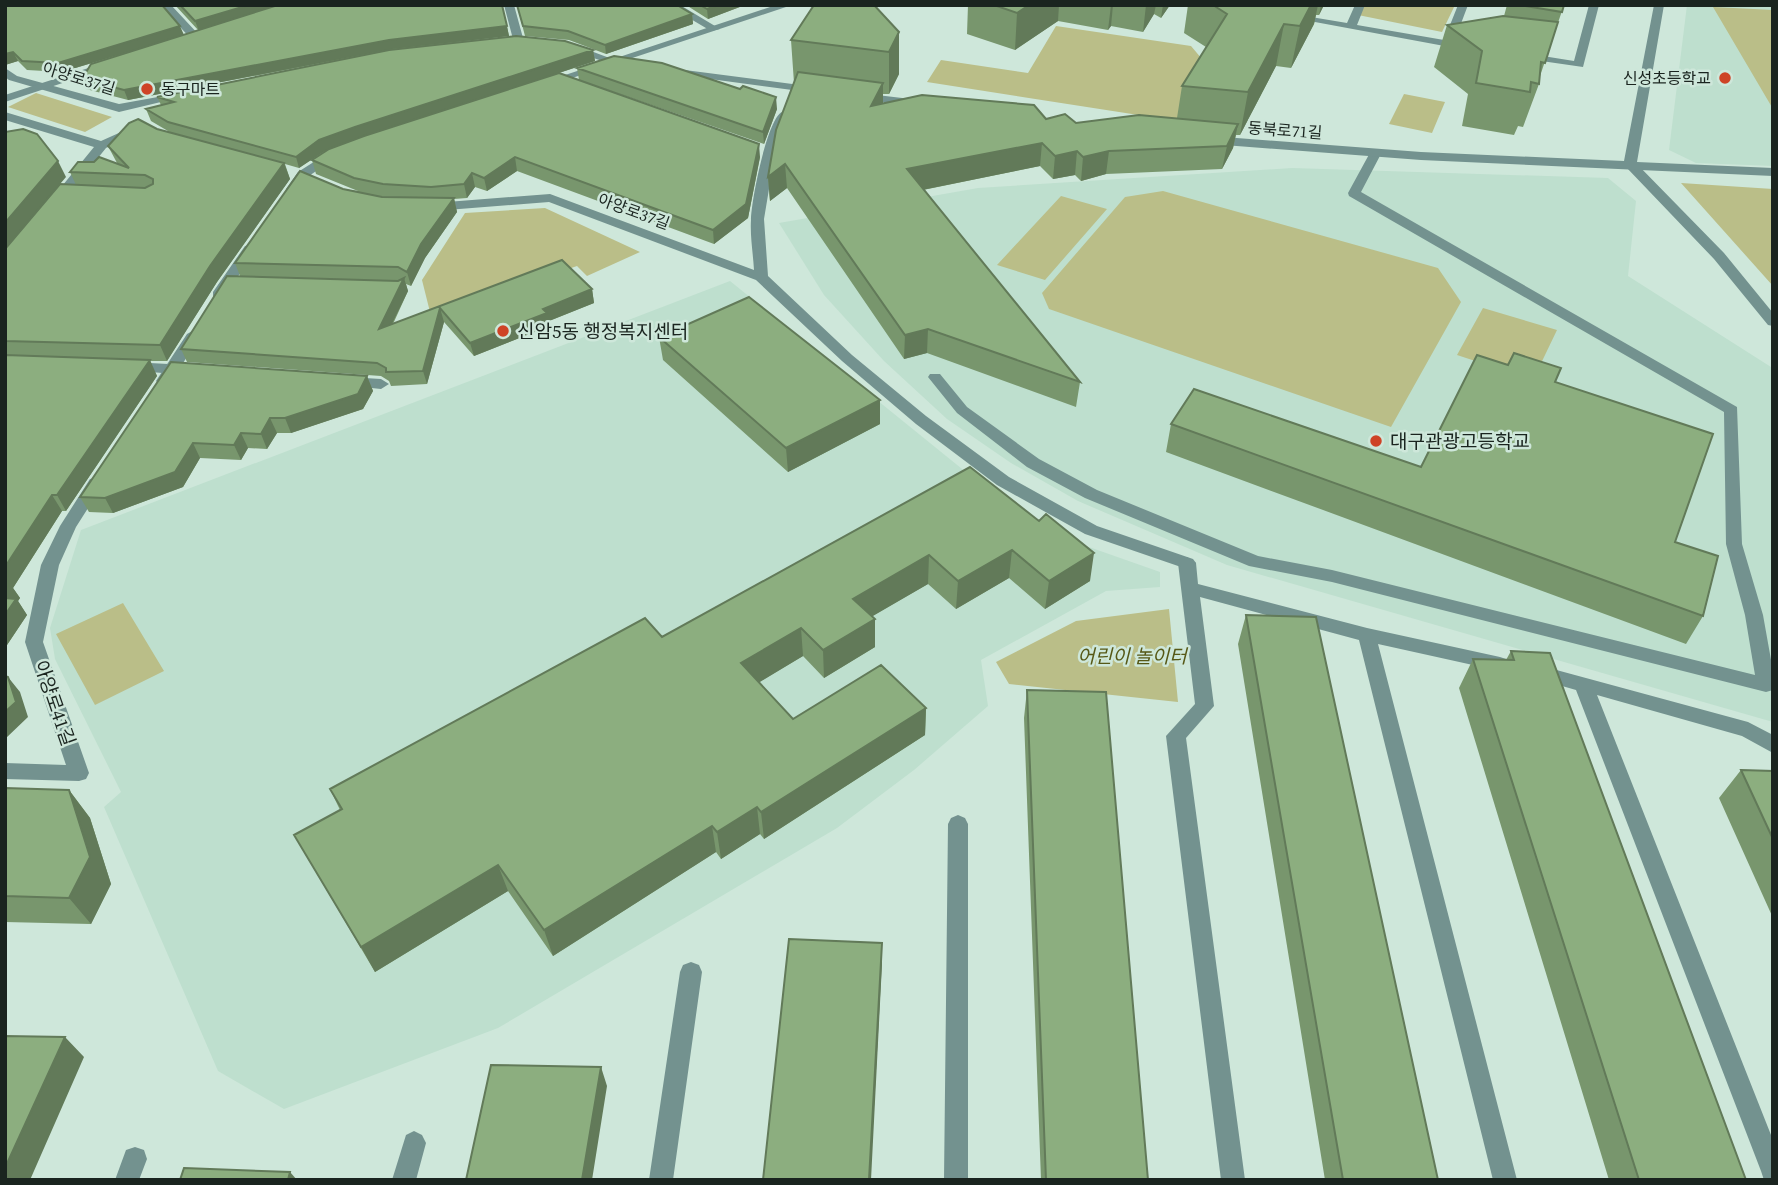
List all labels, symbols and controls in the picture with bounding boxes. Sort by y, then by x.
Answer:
street label: 아양로37길 [40,57,118,99]
place label: 신성초등학교 [1623,67,1711,89]
marker: 신성초등학교 [1717,70,1733,86]
place label: 동구마트 [161,78,220,100]
marker: 동구마트 [139,81,155,97]
street label: 동북로71길 [1247,116,1323,144]
street label: 아양로37길 [595,188,673,234]
place label: 신암5동 행정복지센터 [517,318,688,344]
marker: 신암5동 행정복지센터 [495,323,511,339]
place label: 대구관광고등학교 [1390,428,1530,454]
marker: 대구관광고등학교 [1368,433,1384,449]
park label: 어린이 놀이터 [1077,643,1189,669]
street label: 아양로41길 [28,657,82,749]

